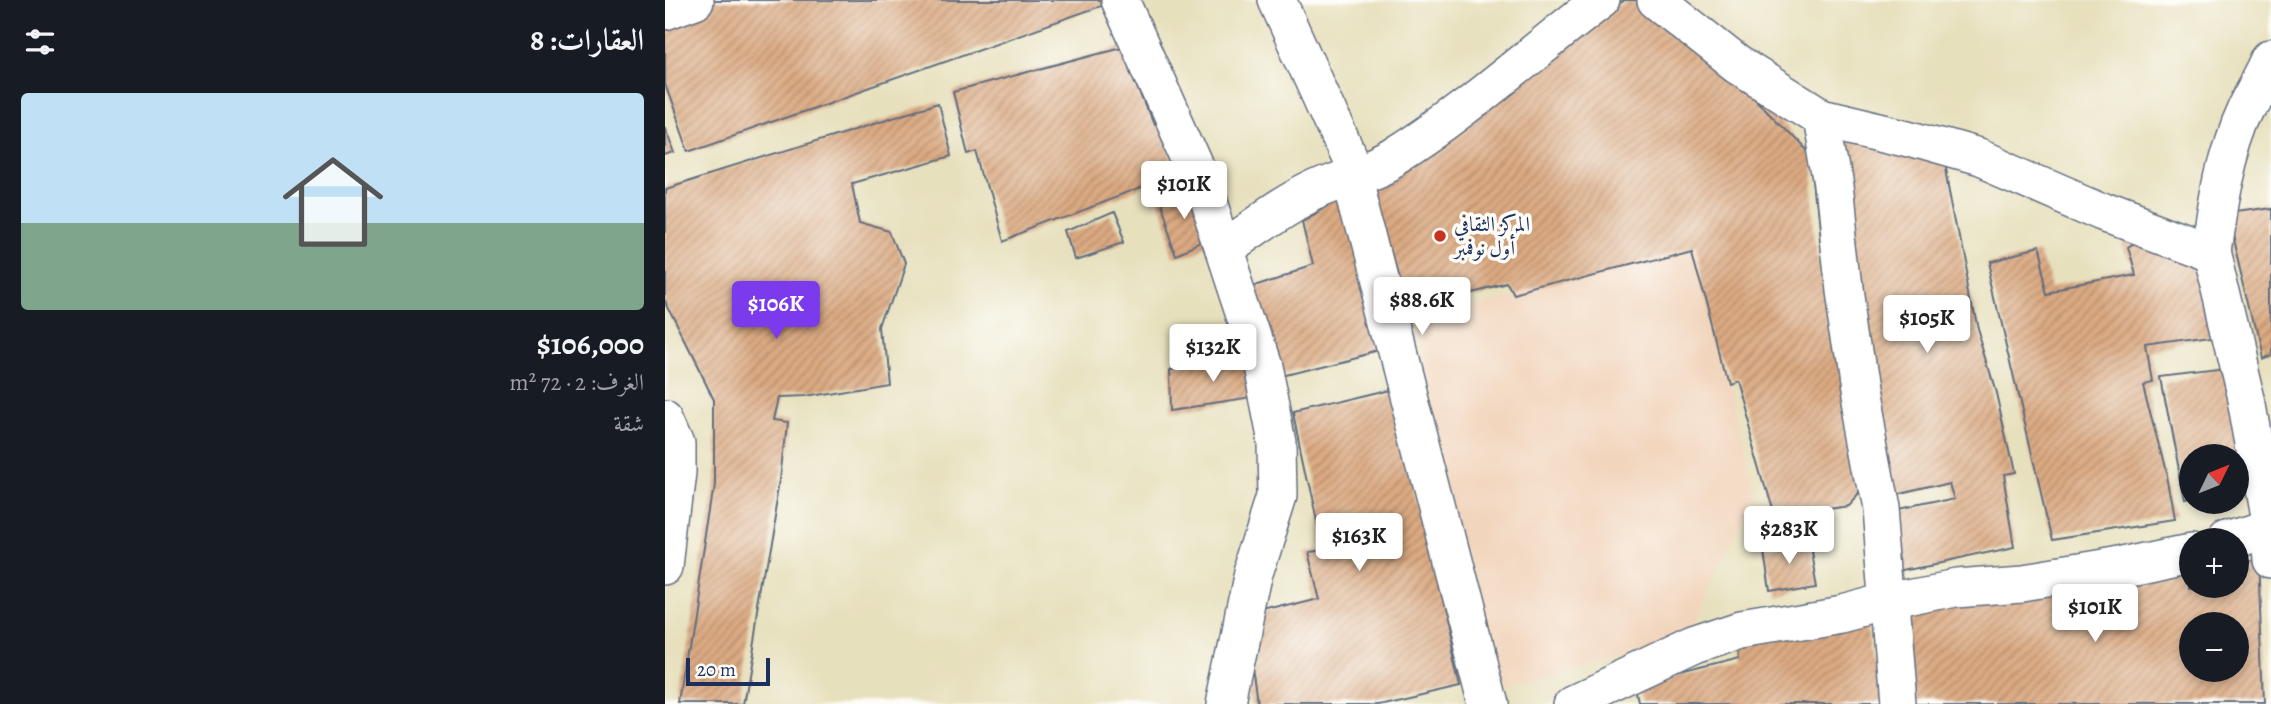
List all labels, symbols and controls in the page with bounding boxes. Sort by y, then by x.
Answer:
text: العقارات: 8 [530,20,644,60]
icon: filters [21,23,59,61]
icon: home [270,139,396,265]
pin: $101K [1135,162,1233,221]
text: $101K [1157,168,1211,199]
place label: المركز الثقافي أول نوفمبر [1452,210,1530,262]
marker: المركز الثقافي أول نوفمبر [1432,228,1448,244]
pin: $88.6K [1365,278,1479,337]
pin: $106K [727,282,825,341]
text: $88.6K [1390,284,1454,315]
text: $106K [748,288,804,319]
pin: $105K [1878,296,1976,355]
text: $105K [1899,302,1955,333]
text: $106,000 [537,324,644,364]
pin: $132K [1164,324,1262,384]
text: $132K [1185,331,1241,362]
text: الغرف: 2 · 72 m² [510,367,644,398]
text: شقة [614,408,644,439]
north arrow [2179,444,2249,514]
map controls [2179,444,2249,682]
pin: $283K [1740,506,1838,566]
text: $283K [1760,513,1818,544]
pin: $163K [1310,514,1408,573]
text: $163K [1332,520,1386,551]
button: + [2179,528,2249,598]
pin: $101K [2046,584,2144,644]
text: $101K [2068,591,2122,622]
button: − [2179,612,2249,682]
scale bar [686,655,770,687]
text: 20 m [697,657,736,683]

